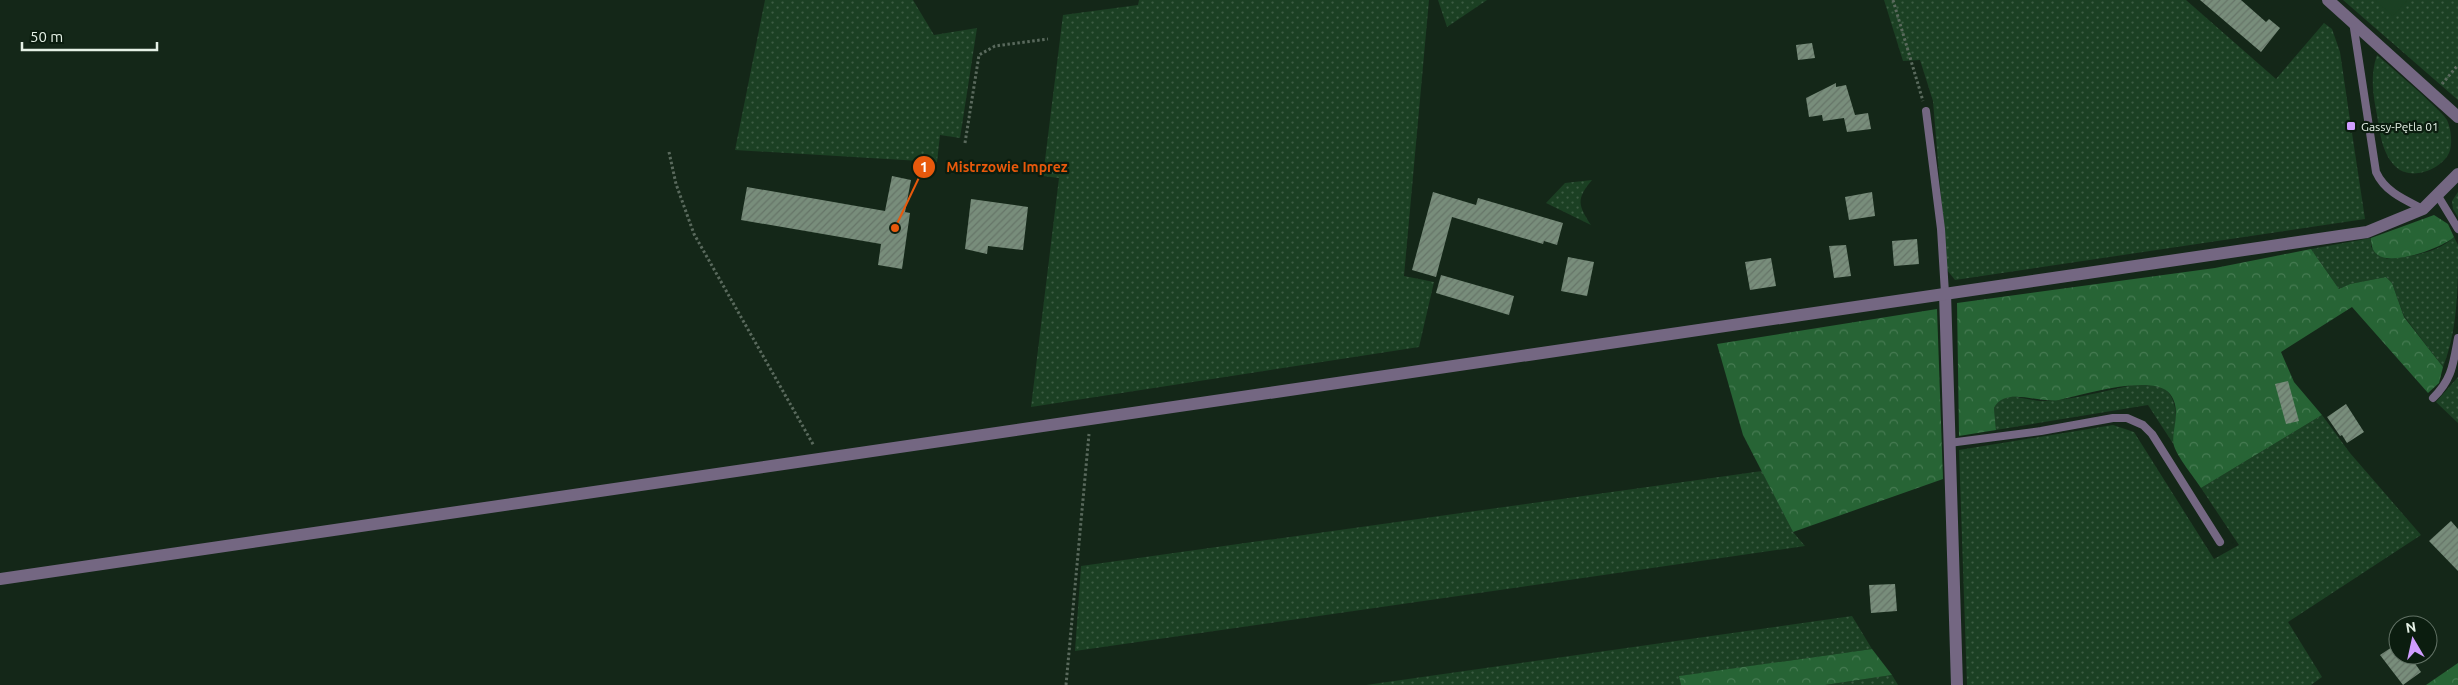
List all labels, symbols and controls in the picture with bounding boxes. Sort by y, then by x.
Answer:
scale bar [22,20,158,52]
text: 50 m [30,28,63,45]
marker: Gassy-Pętla 01 [2345,120,2357,132]
place label: Gassy-Pętla 01 [2361,120,2439,133]
callout: Mistrzowie Imprez [911,152,1078,181]
text: 1 [920,158,928,175]
text: Mistrzowie Imprez [946,159,1068,175]
north arrow [2388,615,2438,665]
text: N [2405,618,2417,636]

